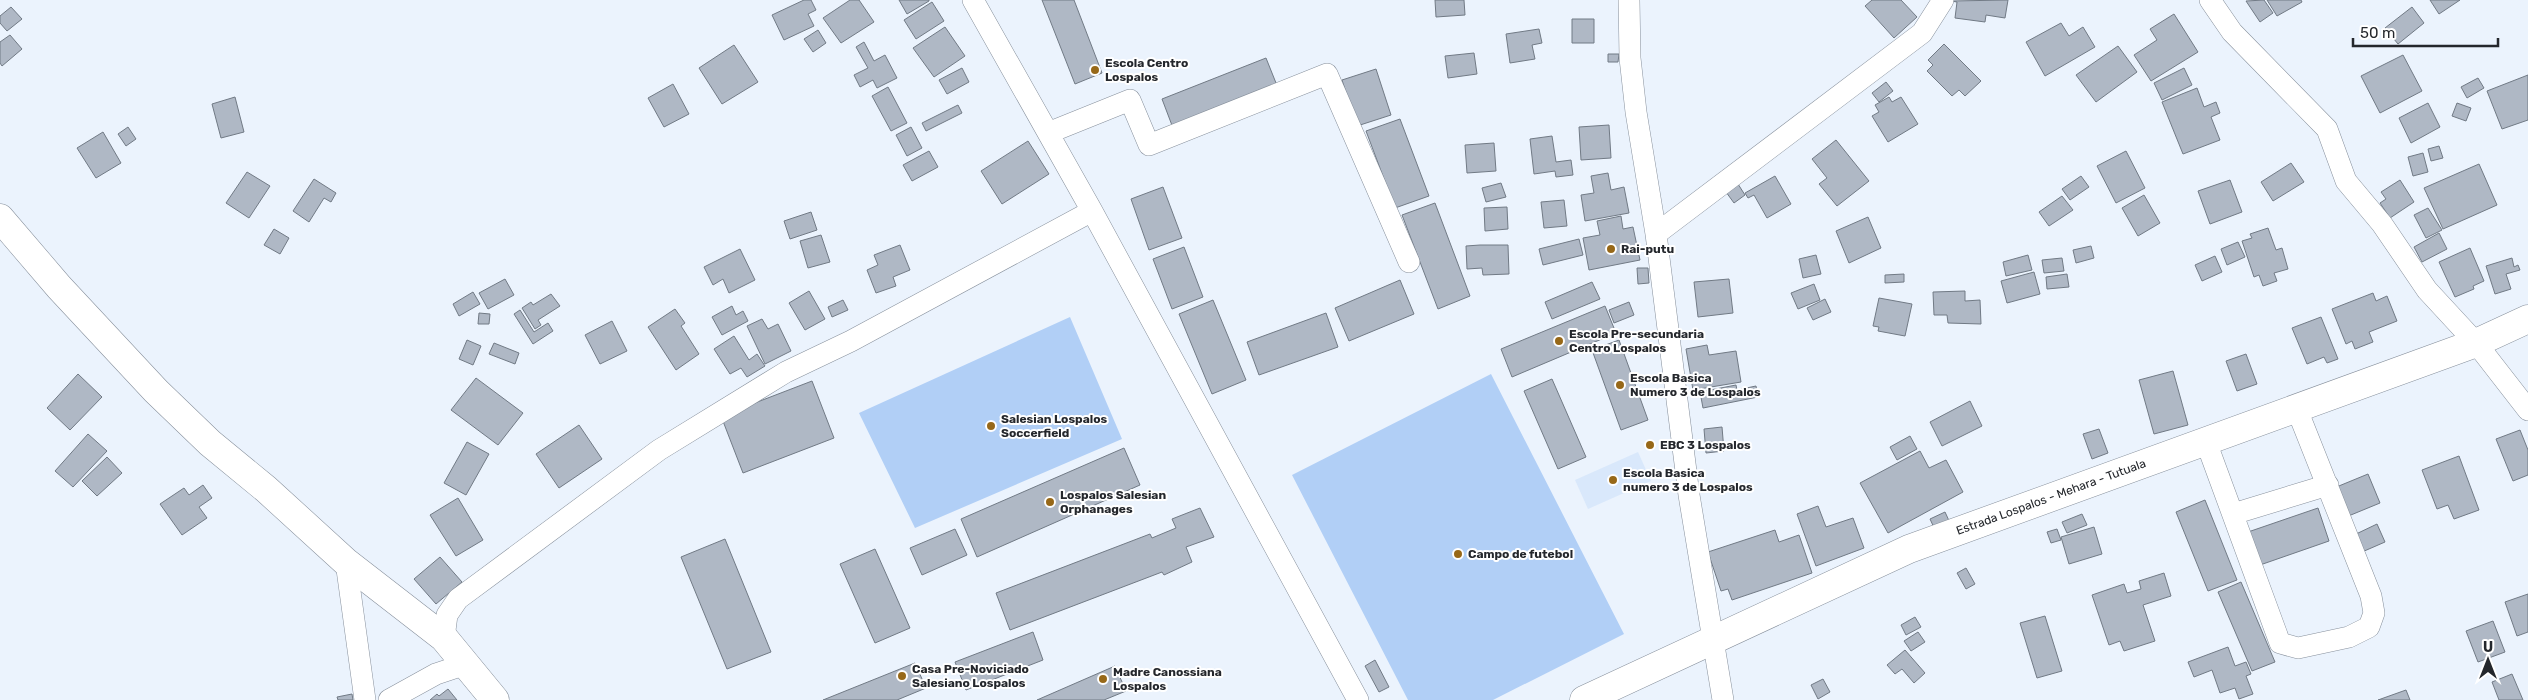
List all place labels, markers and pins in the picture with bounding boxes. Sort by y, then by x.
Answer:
place label: Escola Centro Lospalos [1105,56,1188,84]
marker: Escola Centro Lospalos [1089,64,1101,76]
place label: Rai-putu [1621,242,1674,256]
marker: Rai-putu [1605,243,1617,255]
place label: Escola Pre-secundaria Centro Lospalos [1569,327,1704,355]
marker: Escola Pre-secundaria Centro Lospalos [1553,335,1565,347]
place label: Escola Basica Numero 3 de Lospalos [1630,371,1761,399]
marker: Escola Basica Numero 3 de Lospalos [1614,379,1626,391]
place label: Salesian Lospalos Soccerfield [1001,412,1108,440]
marker: Salesian Lospalos Soccerfield [985,420,997,432]
place label: EBC 3 Lospalos [1660,438,1751,452]
marker: EBC 3 Lospalos [1644,439,1656,451]
place label: Escola Basica numero 3 de Lospalos [1623,466,1753,494]
marker: Escola Basica numero 3 de Lospalos [1607,474,1619,486]
place label: Lospalos Salesian Orphanages [1060,488,1166,516]
marker: Lospalos Salesian Orphanages [1044,496,1056,508]
place label: Campo de futebol [1468,547,1573,561]
marker: Campo de futebol [1452,548,1464,560]
place label: Casa Pre-Noviciado Salesiano Lospalos [912,662,1029,690]
place label: Madre Canossiana Lospalos [1113,665,1222,693]
marker: Casa Pre-Noviciado Salesiano Lospalos [896,670,908,682]
marker: Madre Canossiana Lospalos [1097,673,1109,685]

